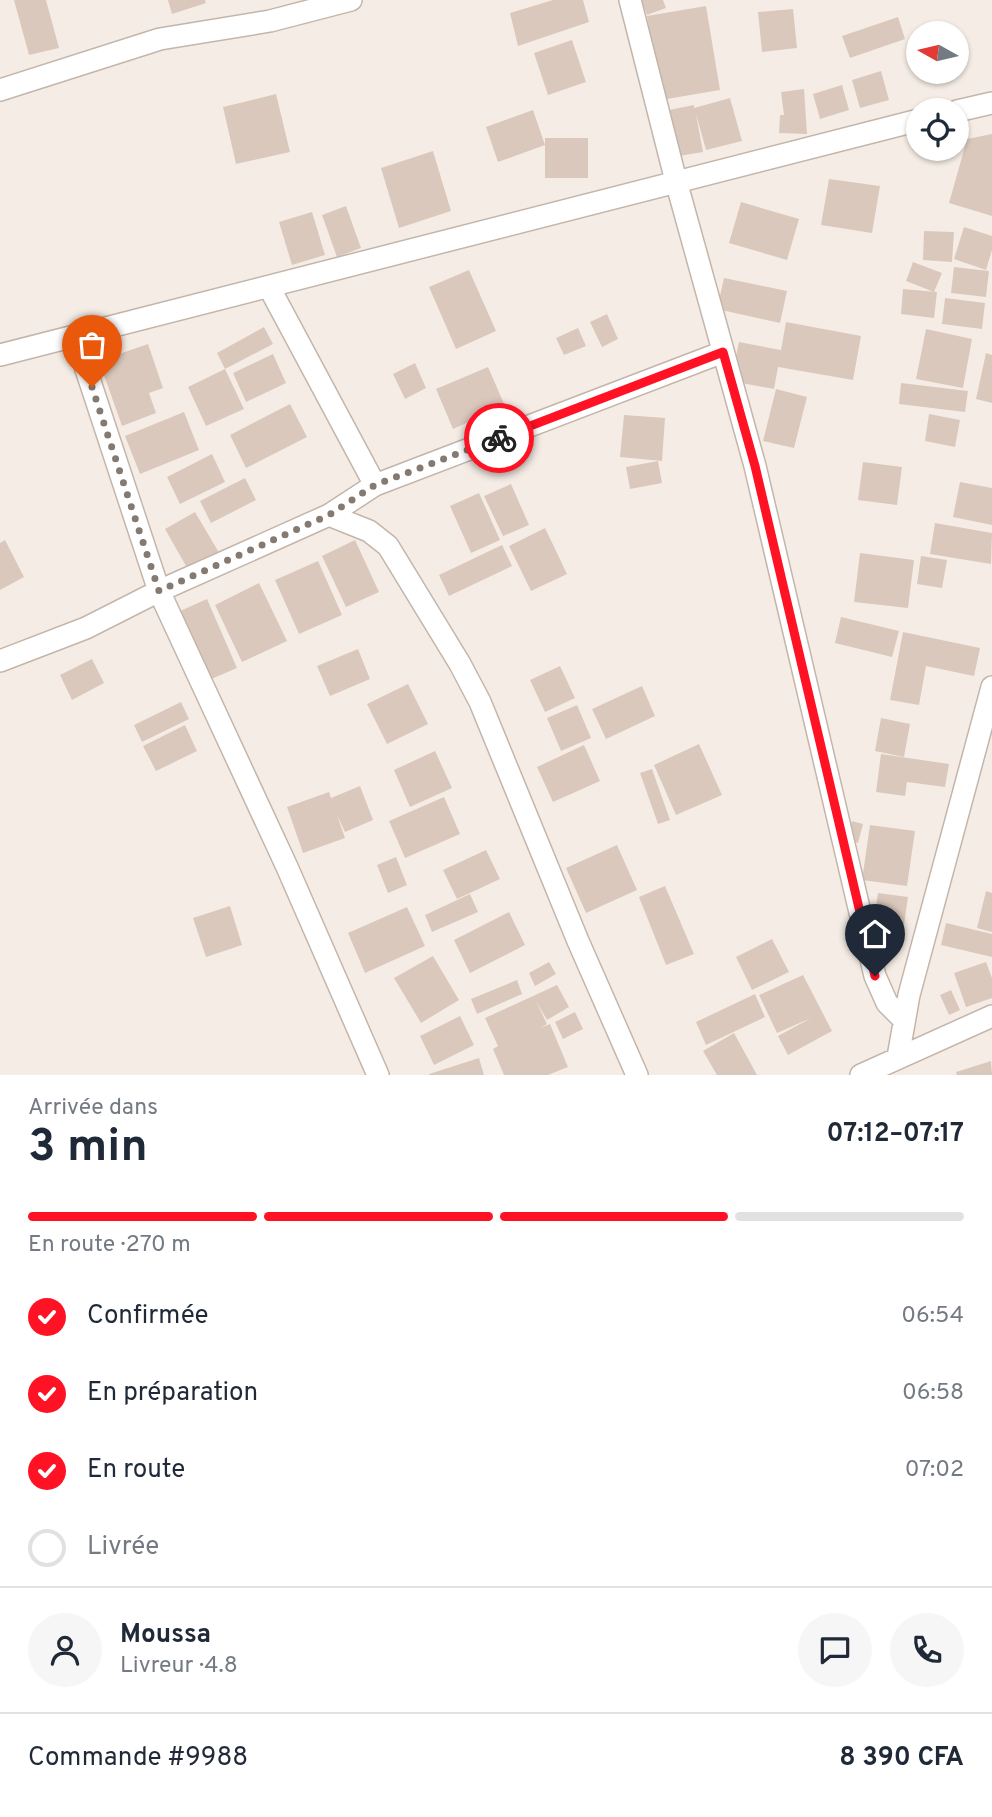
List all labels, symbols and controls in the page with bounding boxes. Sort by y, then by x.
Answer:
north arrow [906,21,970,84]
map controls [906,21,969,161]
button: locate [906,98,969,161]
pin [62,315,122,387]
icon: bag [73,326,111,364]
courier [464,403,534,473]
icon: bike [480,419,518,457]
pin [845,904,905,976]
icon: home [856,915,894,953]
text: Arrivée dans [28,1094,158,1123]
text: 07:12–07:17 [827,1118,964,1151]
text: 3 min [28,1119,148,1178]
text: En route · 270 m [28,1231,191,1260]
icon: check [28,1298,66,1336]
text: Confirmée [87,1300,209,1333]
text: 06:54 [901,1302,964,1331]
icon: check [28,1375,66,1413]
text: En préparation [87,1377,258,1410]
text: 06:58 [902,1379,964,1408]
icon: check [28,1452,66,1490]
text: En route [87,1454,185,1487]
text: 07:02 [905,1456,964,1485]
text: Livrée [87,1531,159,1564]
button: person [28,1613,102,1687]
button: chat [798,1613,872,1687]
button: phone [890,1613,964,1687]
text: Moussa [120,1619,211,1652]
text: Livreur · 4.8 [120,1652,238,1681]
text: Commande #9988 [28,1742,248,1775]
text: 8 390 CFA [839,1742,964,1775]

